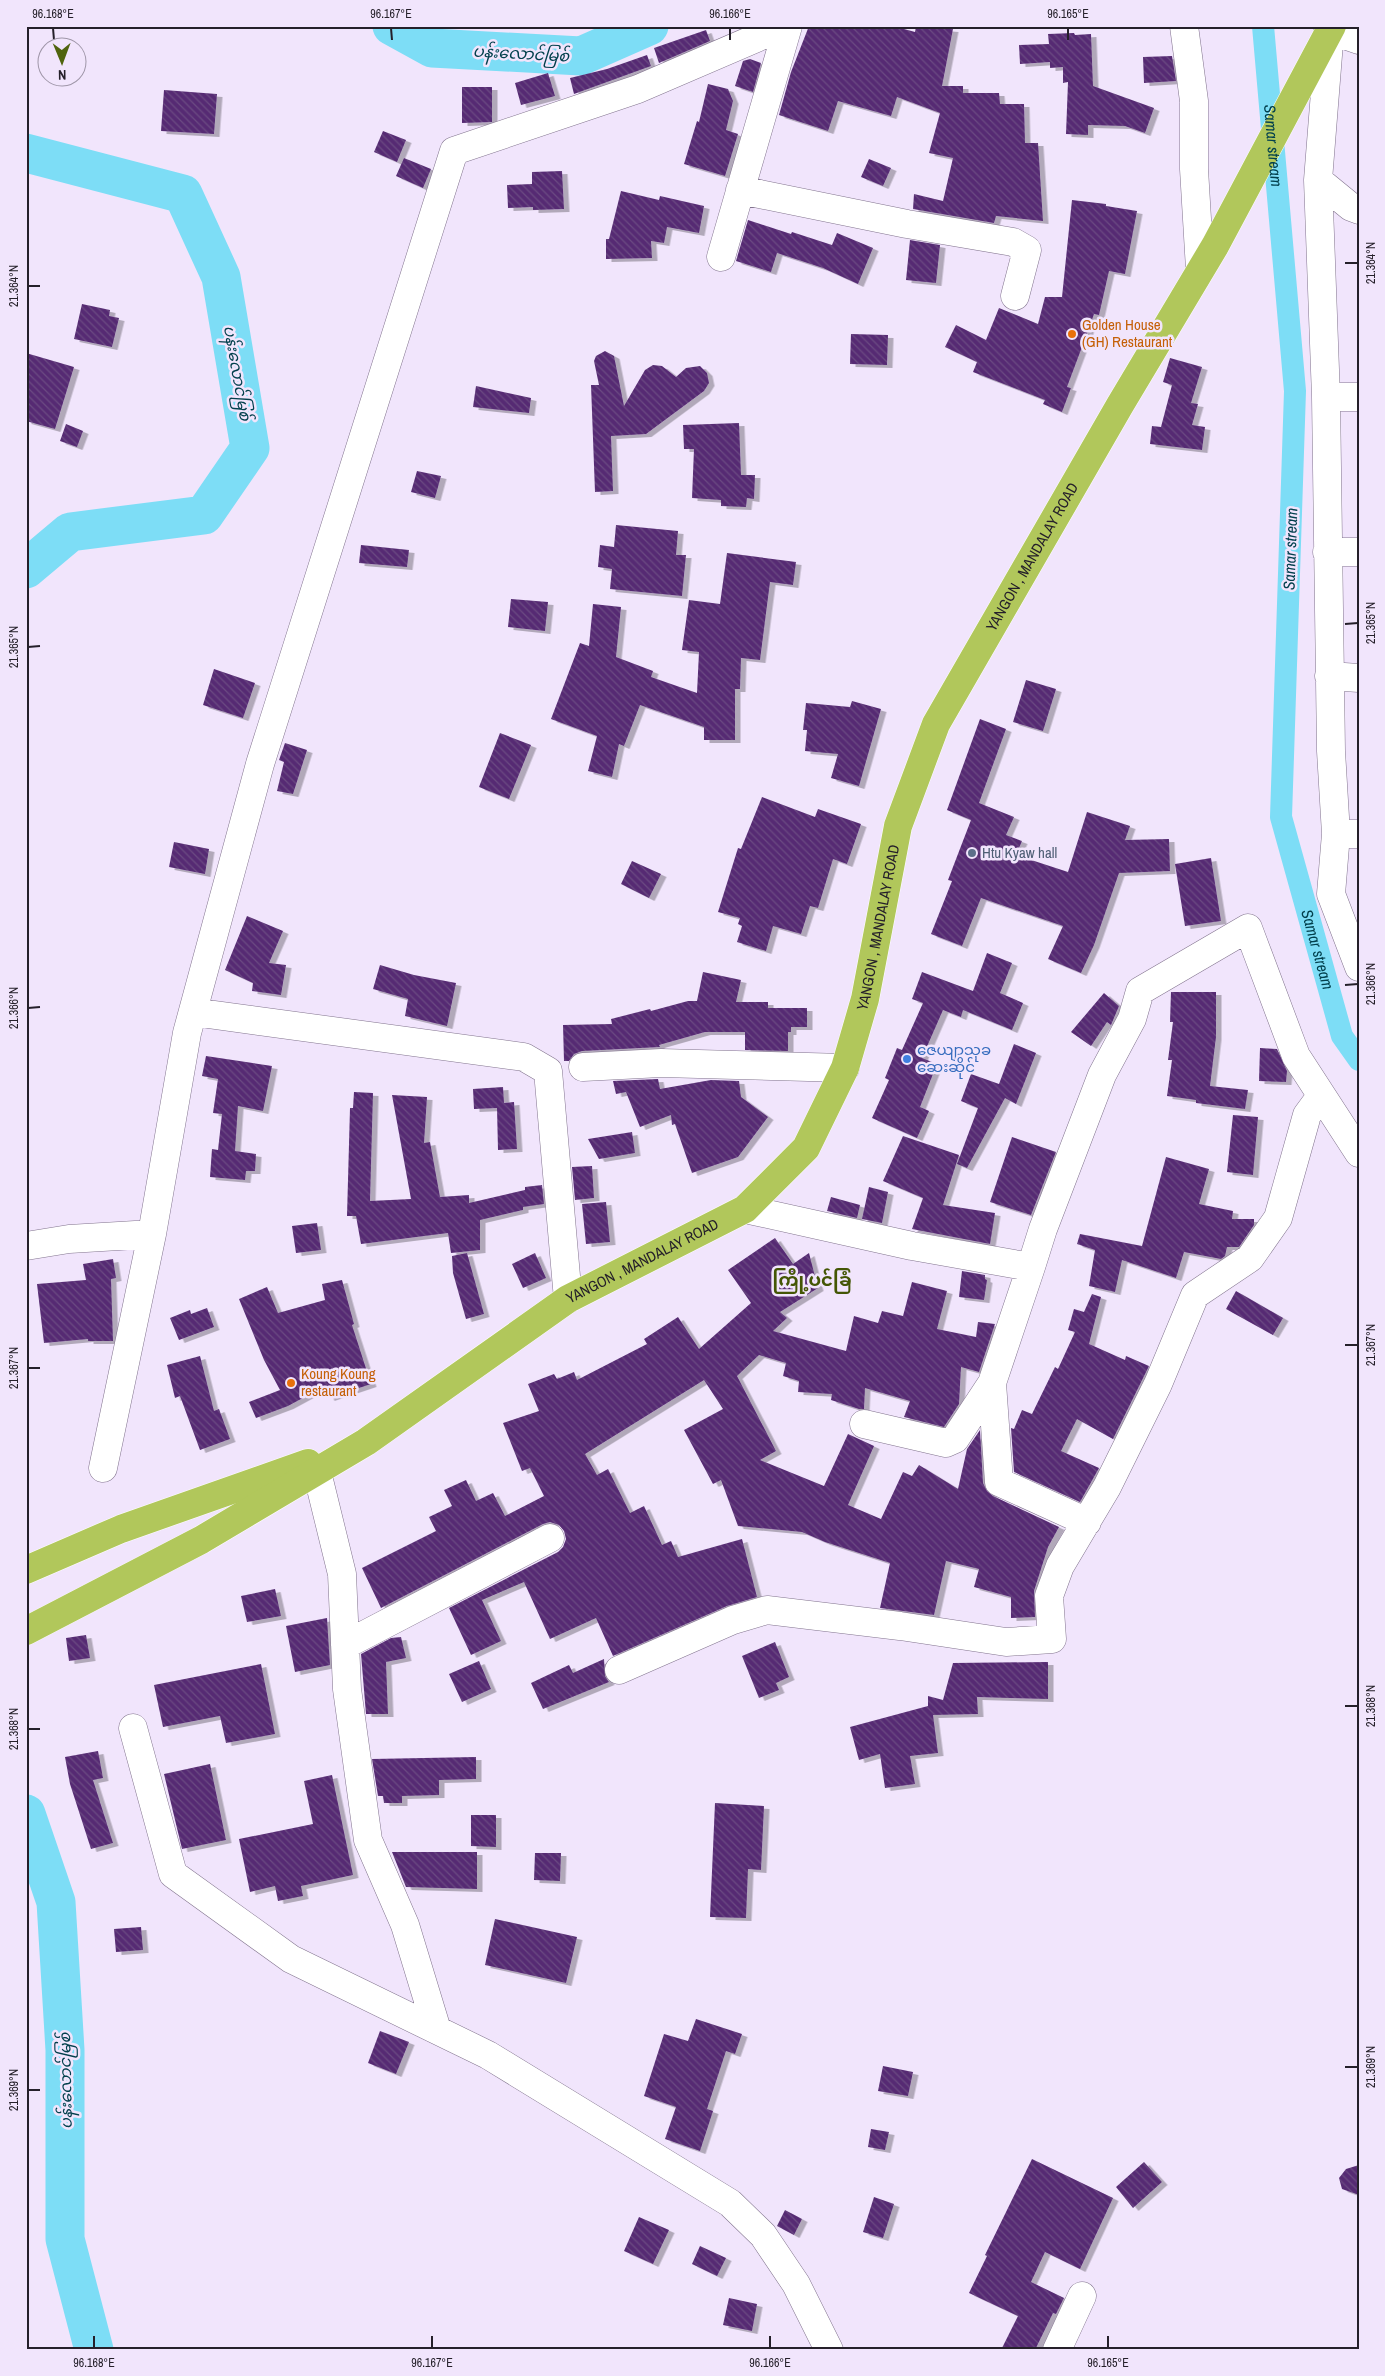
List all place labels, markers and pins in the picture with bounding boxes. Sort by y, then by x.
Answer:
place label: Golden House (GH) Restaurant [1082,314,1173,352]
marker: Golden House (GH) Restaurant [1066,328,1078,340]
place label: Htu Kyaw hall [982,842,1057,863]
marker: Htu Kyaw hall [966,847,978,859]
place label: ဇေယျာသုခ ဆေးဆိုင် [917,1039,991,1079]
marker: ဇေယျာသုခ ဆေးဆိုင် [901,1053,913,1065]
place label: Koung Koung restaurant [301,1363,376,1401]
marker: Koung Koung restaurant [285,1377,297,1389]

